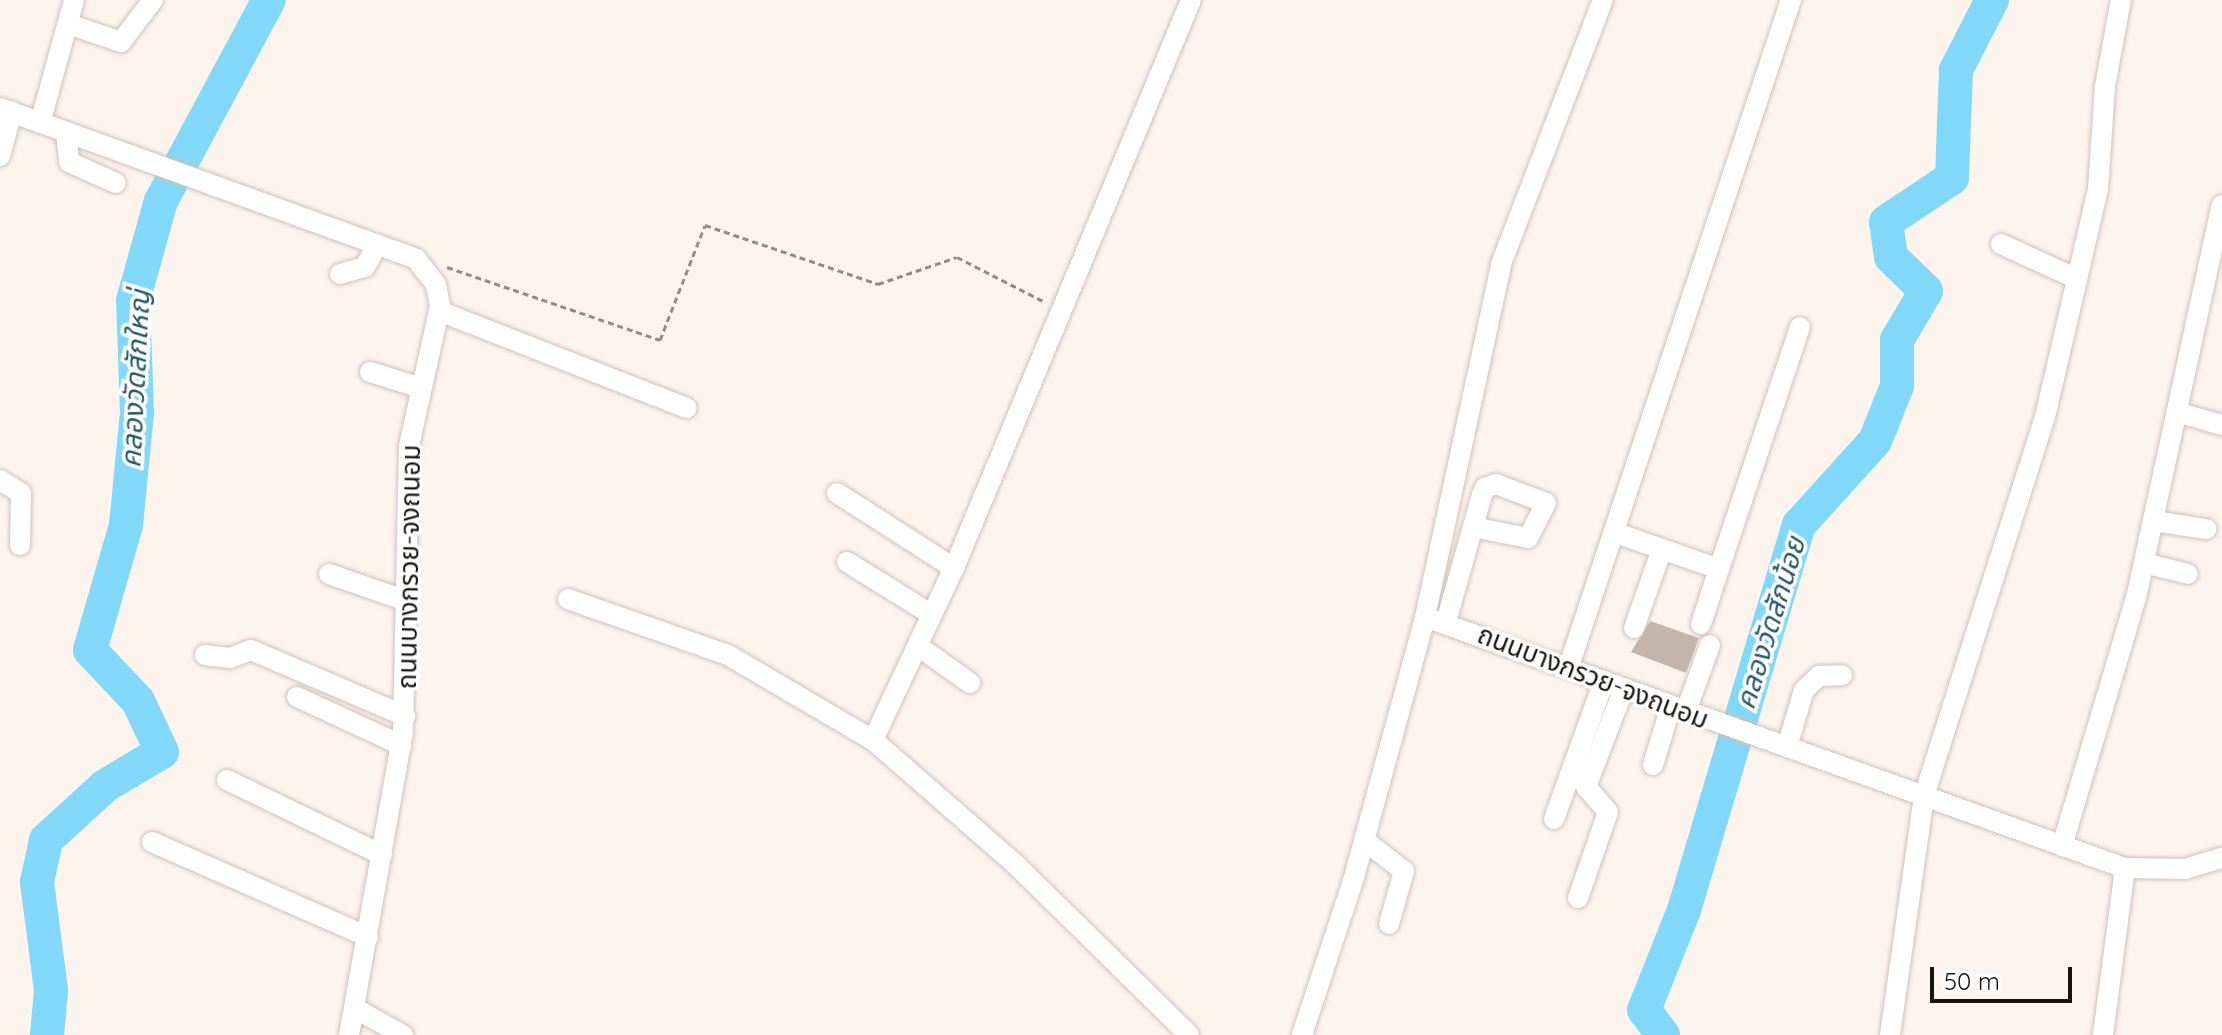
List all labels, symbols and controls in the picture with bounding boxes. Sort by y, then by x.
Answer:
water label: คลองวัดสักใหญ่ [114,289,156,469]
street label: ถนนบางกรวย-จงถนอม [391,444,427,690]
water label: คลองวัดสักน้อย [1728,533,1812,713]
street label: ถนนบางกรวย-จงถนอม [1473,619,1713,735]
scale bar [1934,951,2076,1001]
text: 50 m [1944,966,2000,996]

